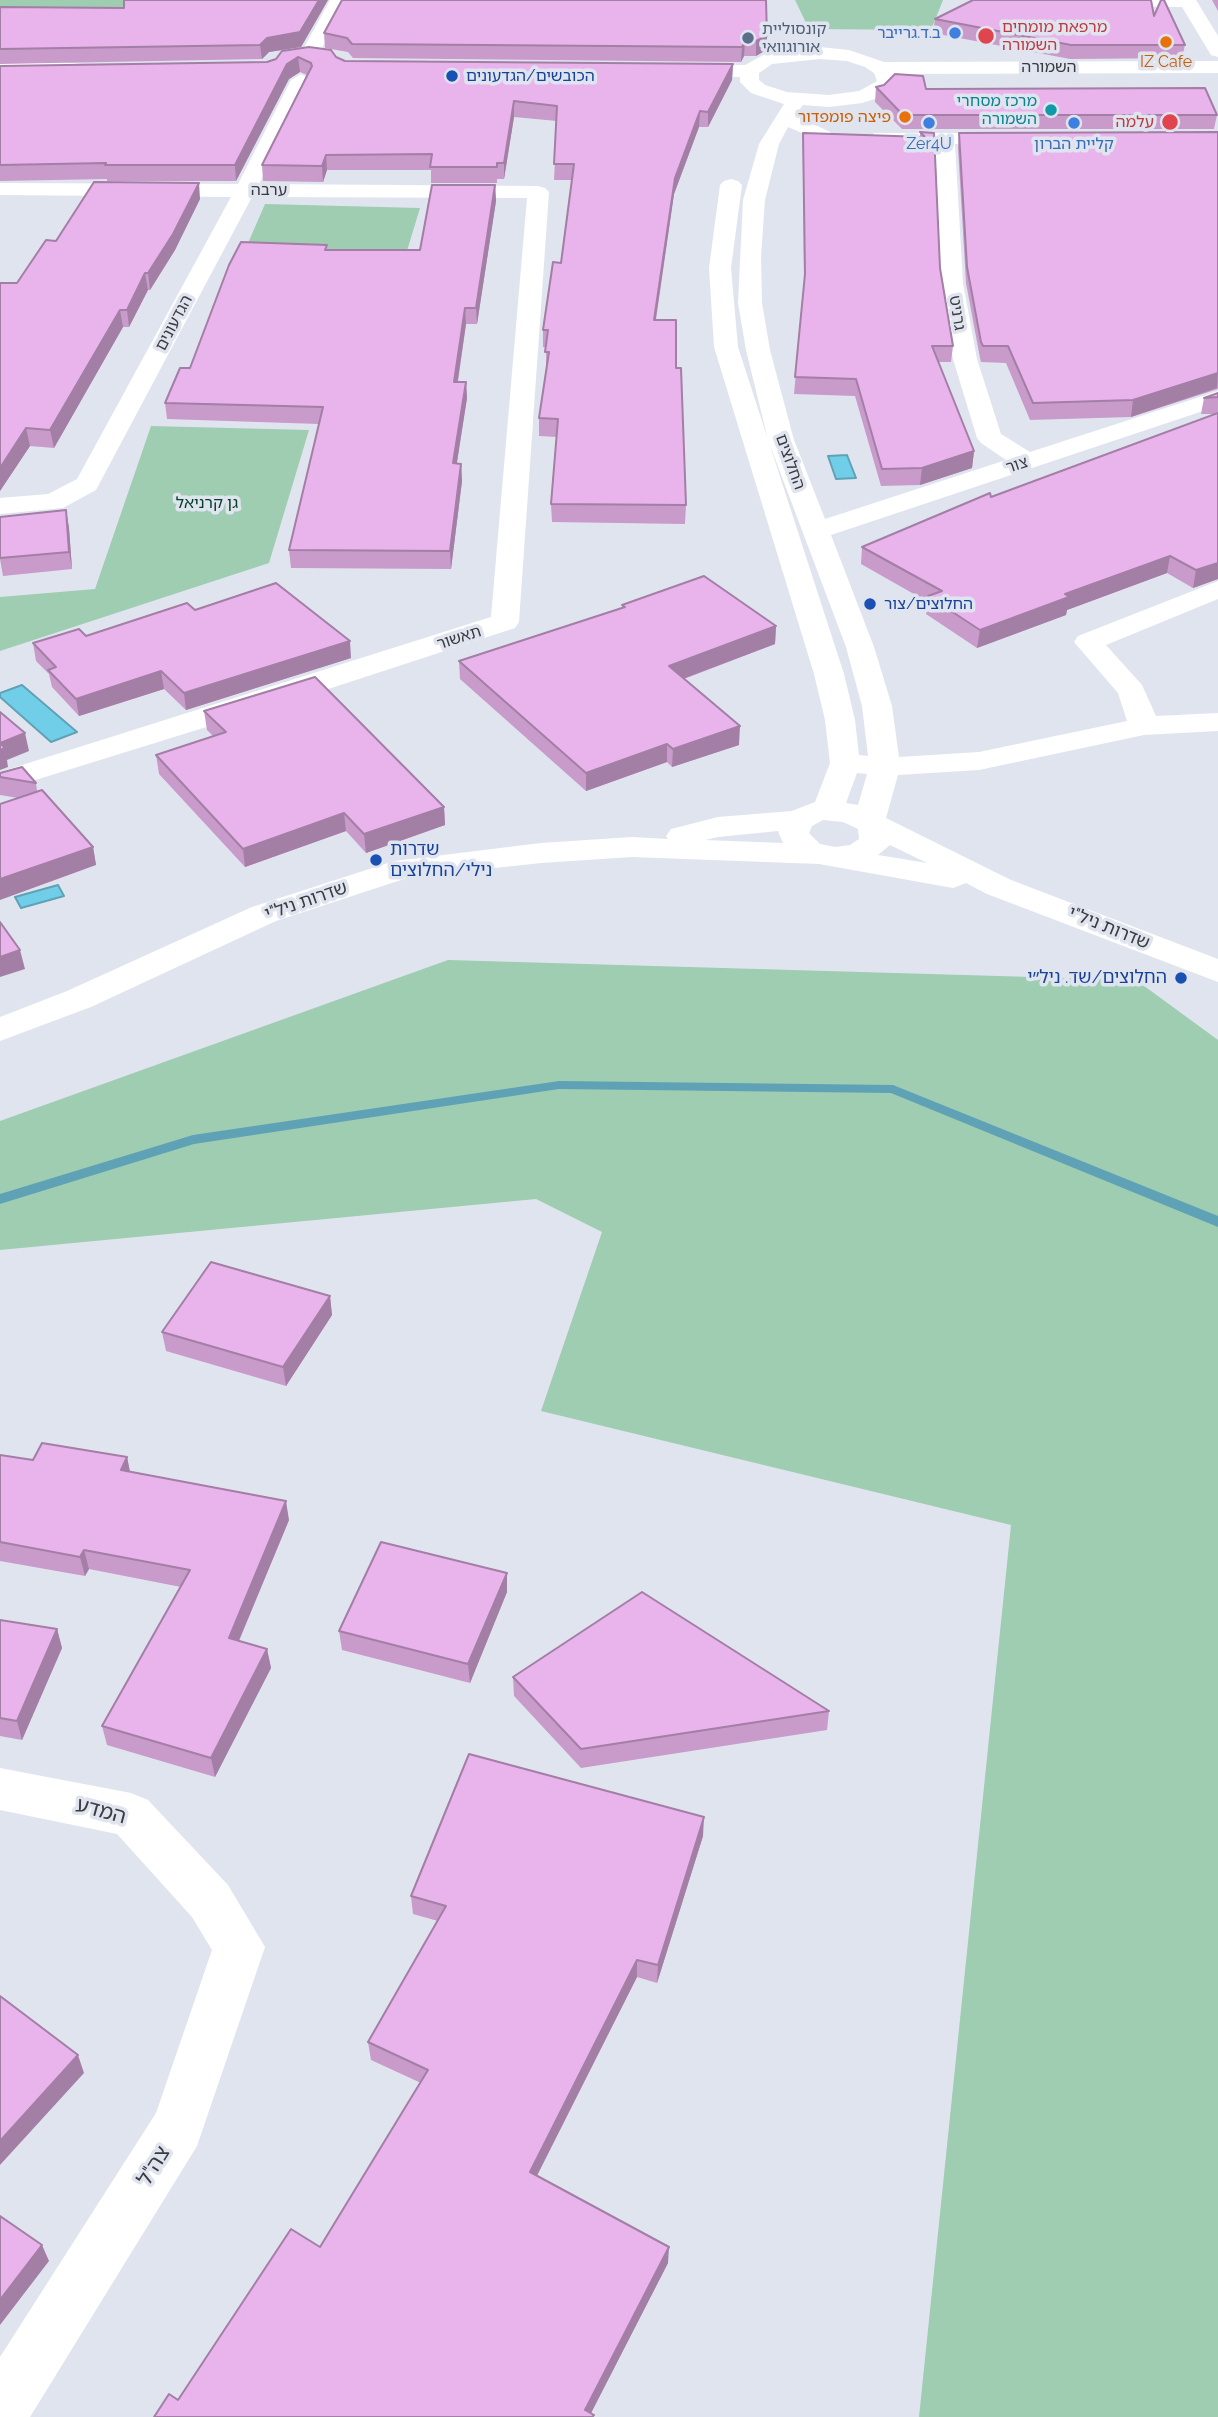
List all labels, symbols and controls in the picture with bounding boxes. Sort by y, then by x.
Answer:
place label: מרפאת מומחים השמורה [1002,17,1107,55]
place label: קונסוליית אורוגוואי [762,19,826,57]
place label: ב.ד.גרייבר [877,23,941,43]
marker: ב.ד.גרייבר [947,25,963,41]
marker: מרפאת מומחים השמורה [976,26,996,46]
marker: קונסוליית אורוגוואי [740,30,756,46]
marker: IZ Cafe [1158,34,1174,50]
place label: IZ Cafe [1140,52,1192,72]
street label: השמורה [1021,57,1077,77]
place label: הכובשים/הגדעונים [466,66,595,86]
marker: הכובשים/הגדעונים [444,68,460,84]
place label: מרכז מסחרי השמורה [957,91,1037,129]
marker: מרכז מסחרי השמורה [1043,102,1059,118]
place label: פיצה פומפדור [798,107,891,127]
marker: פיצה פומפדור [897,109,913,125]
place label: עלמה [1116,112,1154,132]
marker: עלמה [1160,112,1180,132]
marker: Zer4U [921,115,937,131]
marker: קליית הברון [1066,115,1082,131]
place label: Zer4U [906,134,952,154]
place label: קליית הברון [1034,134,1114,154]
street label: ערבה [251,180,287,200]
street label: הגדעונים [151,292,197,354]
street label: גרניט [945,294,969,332]
street label: החלוצים [771,432,809,492]
street label: צור [1004,452,1030,478]
park label: גן קרניאל [176,493,238,513]
place label: החלוצים/צור [884,594,973,614]
marker: החלוצים/צור [862,596,878,612]
street label: תאשור [434,622,484,654]
place label: שדרות נילי/החלוצים [390,839,492,882]
marker: שדרות נילי/החלוצים [368,852,384,868]
street label: שדרות ניל"י [262,877,350,925]
street label: שדרות ניל"י [1065,902,1153,954]
place label: החלוצים/שד. ניל״י [1027,967,1167,989]
marker: החלוצים/שד. ניל״י [1173,970,1189,986]
street label: המדע [73,1792,129,1830]
street label: צה"ל [132,2142,176,2190]

